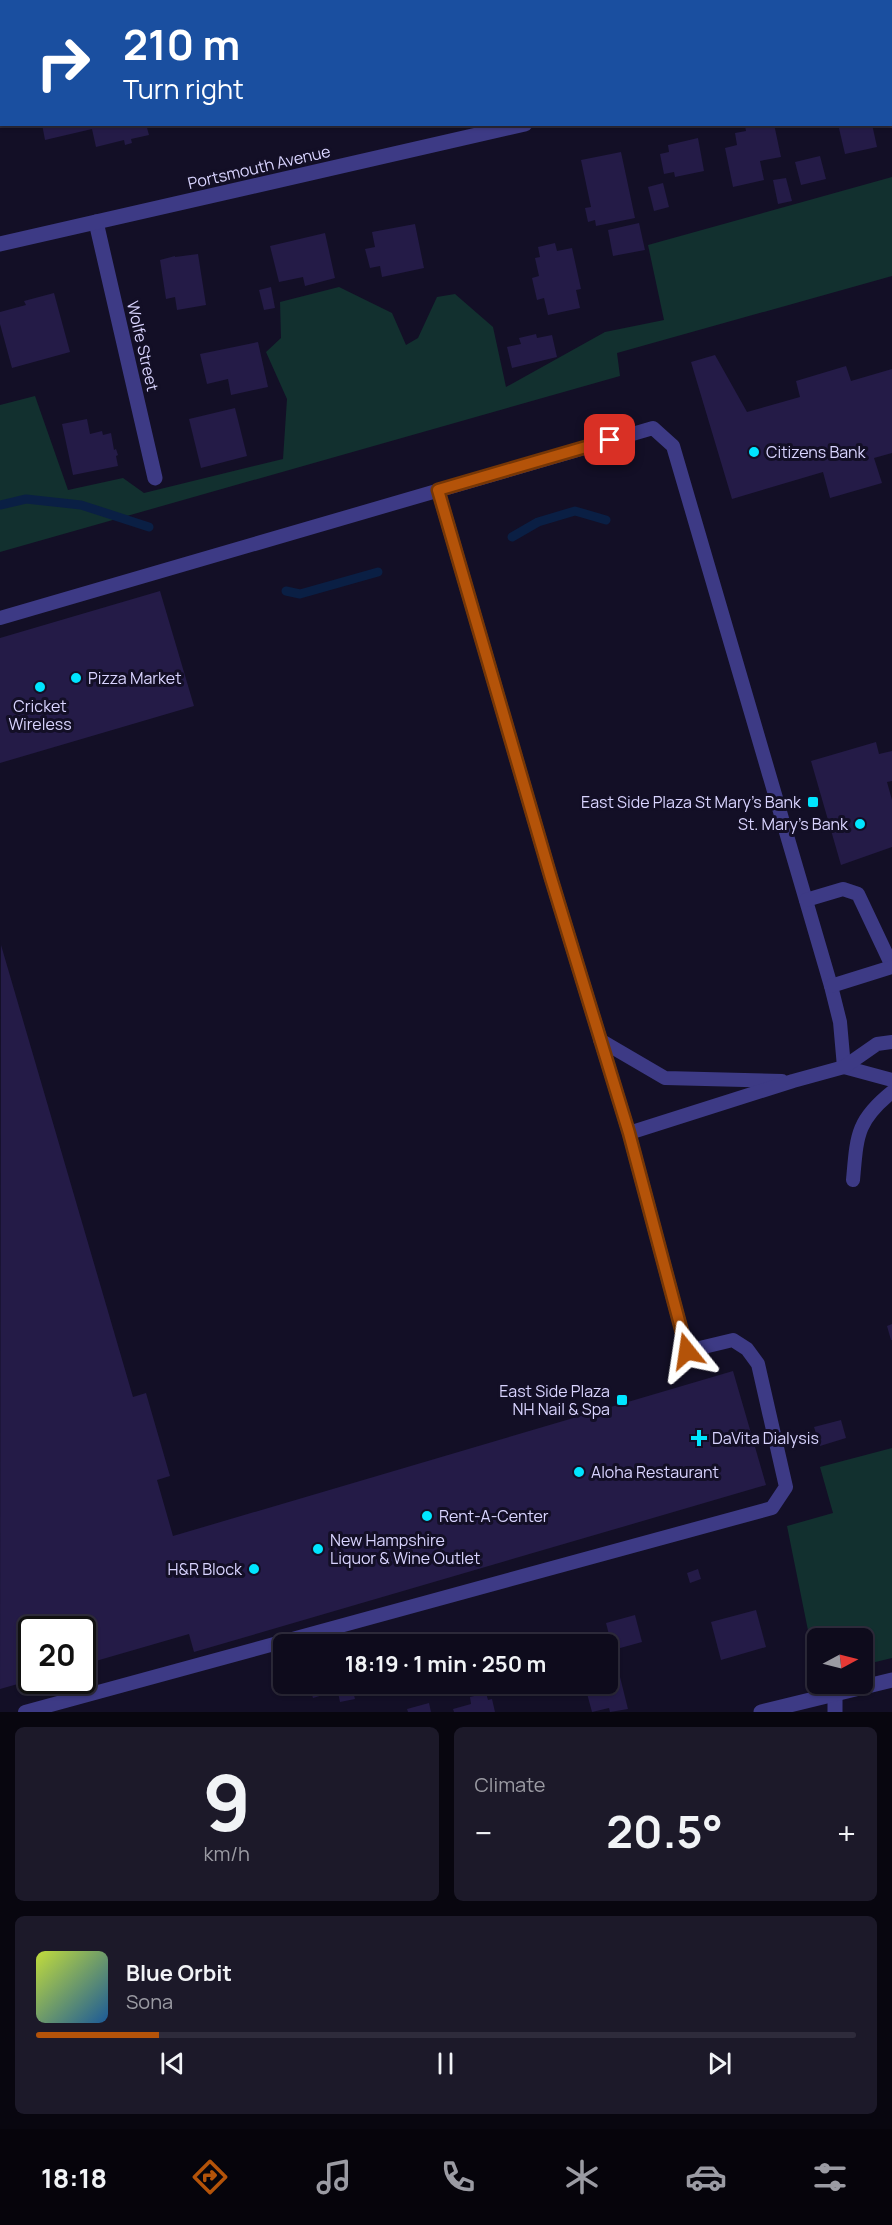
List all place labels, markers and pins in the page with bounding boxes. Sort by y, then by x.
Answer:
pin [584,414,635,465]
place label: Citizens Bank [766,441,867,463]
marker: Citizens Bank [747,445,761,459]
place label: Pizza Market [88,667,182,689]
marker: Pizza Market [69,671,83,685]
marker: Cricket Wireless [33,680,47,694]
place label: Cricket Wireless [8,695,72,735]
place label: East Side Plaza St Mary's Bank [581,791,802,813]
marker: East Side Plaza St Mary's Bank [806,795,820,809]
place label: St. Mary's Bank [738,813,849,835]
marker: St. Mary's Bank [853,817,867,831]
place label: East Side Plaza NH Nail & Spa [499,1380,610,1420]
marker: East Side Plaza NH Nail & Spa [615,1393,629,1407]
place label: DaVita Dialysis [712,1427,819,1449]
marker: DaVita Dialysis [690,1429,708,1447]
place label: Aloha Restaurant [591,1461,719,1483]
marker: Aloha Restaurant [572,1465,586,1479]
place label: Rent-A-Center [439,1505,549,1527]
marker: Rent-A-Center [420,1509,434,1523]
place label: New Hampshire Liquor & Wine Outlet [330,1529,480,1569]
marker: New Hampshire Liquor & Wine Outlet [311,1542,325,1556]
place label: H&R Block [168,1558,243,1580]
marker: H&R Block [247,1562,261,1576]

